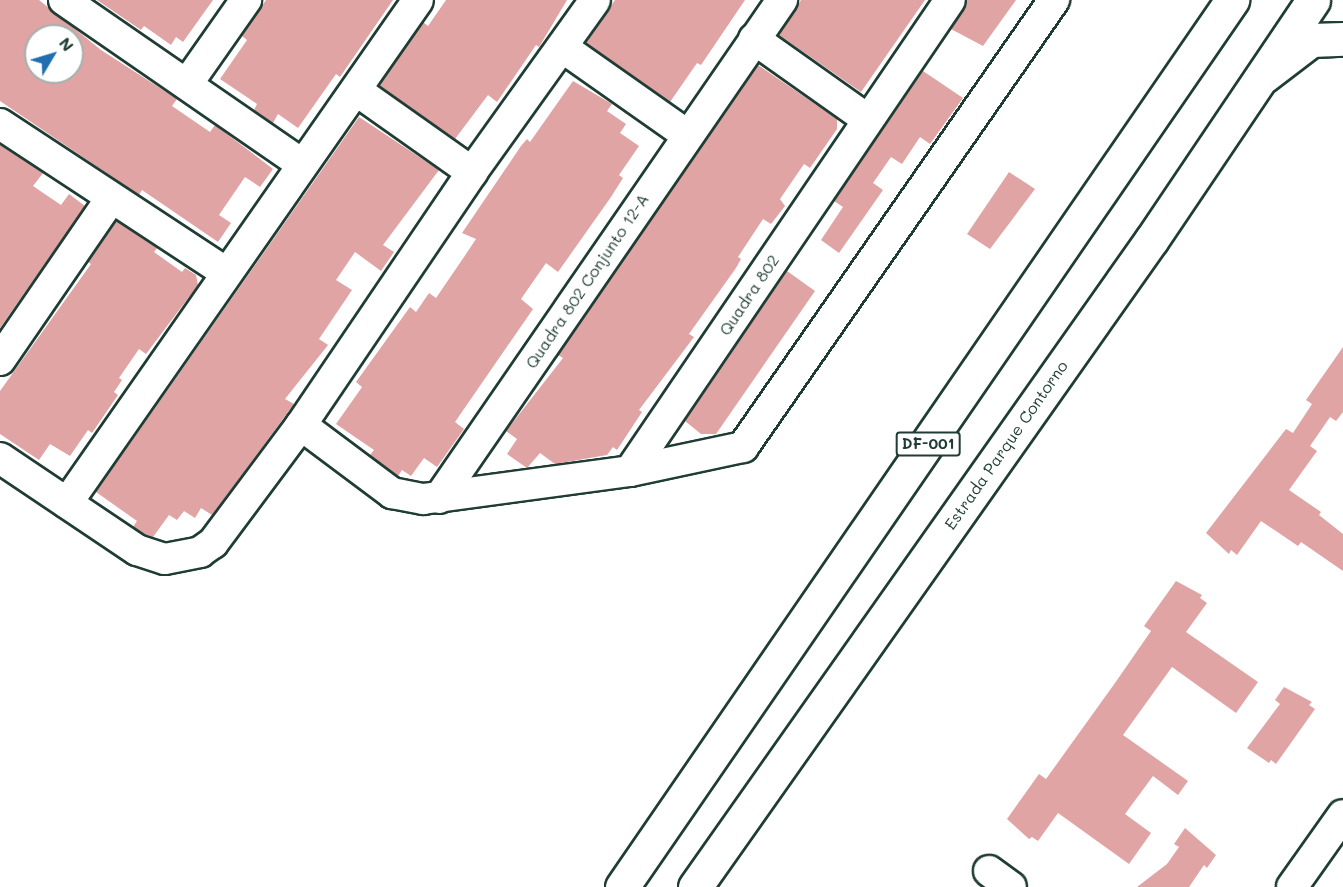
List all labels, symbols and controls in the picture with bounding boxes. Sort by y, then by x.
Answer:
north arrow [24,24,84,84]
text: N [55,33,79,55]
street label: Quadra 802 Conjunto 12-A [521,190,653,372]
street label: Quadra 802 [715,251,783,339]
street label: Estrada Parque Contorno [940,357,1072,533]
road number: DF-001 [895,432,961,456]

